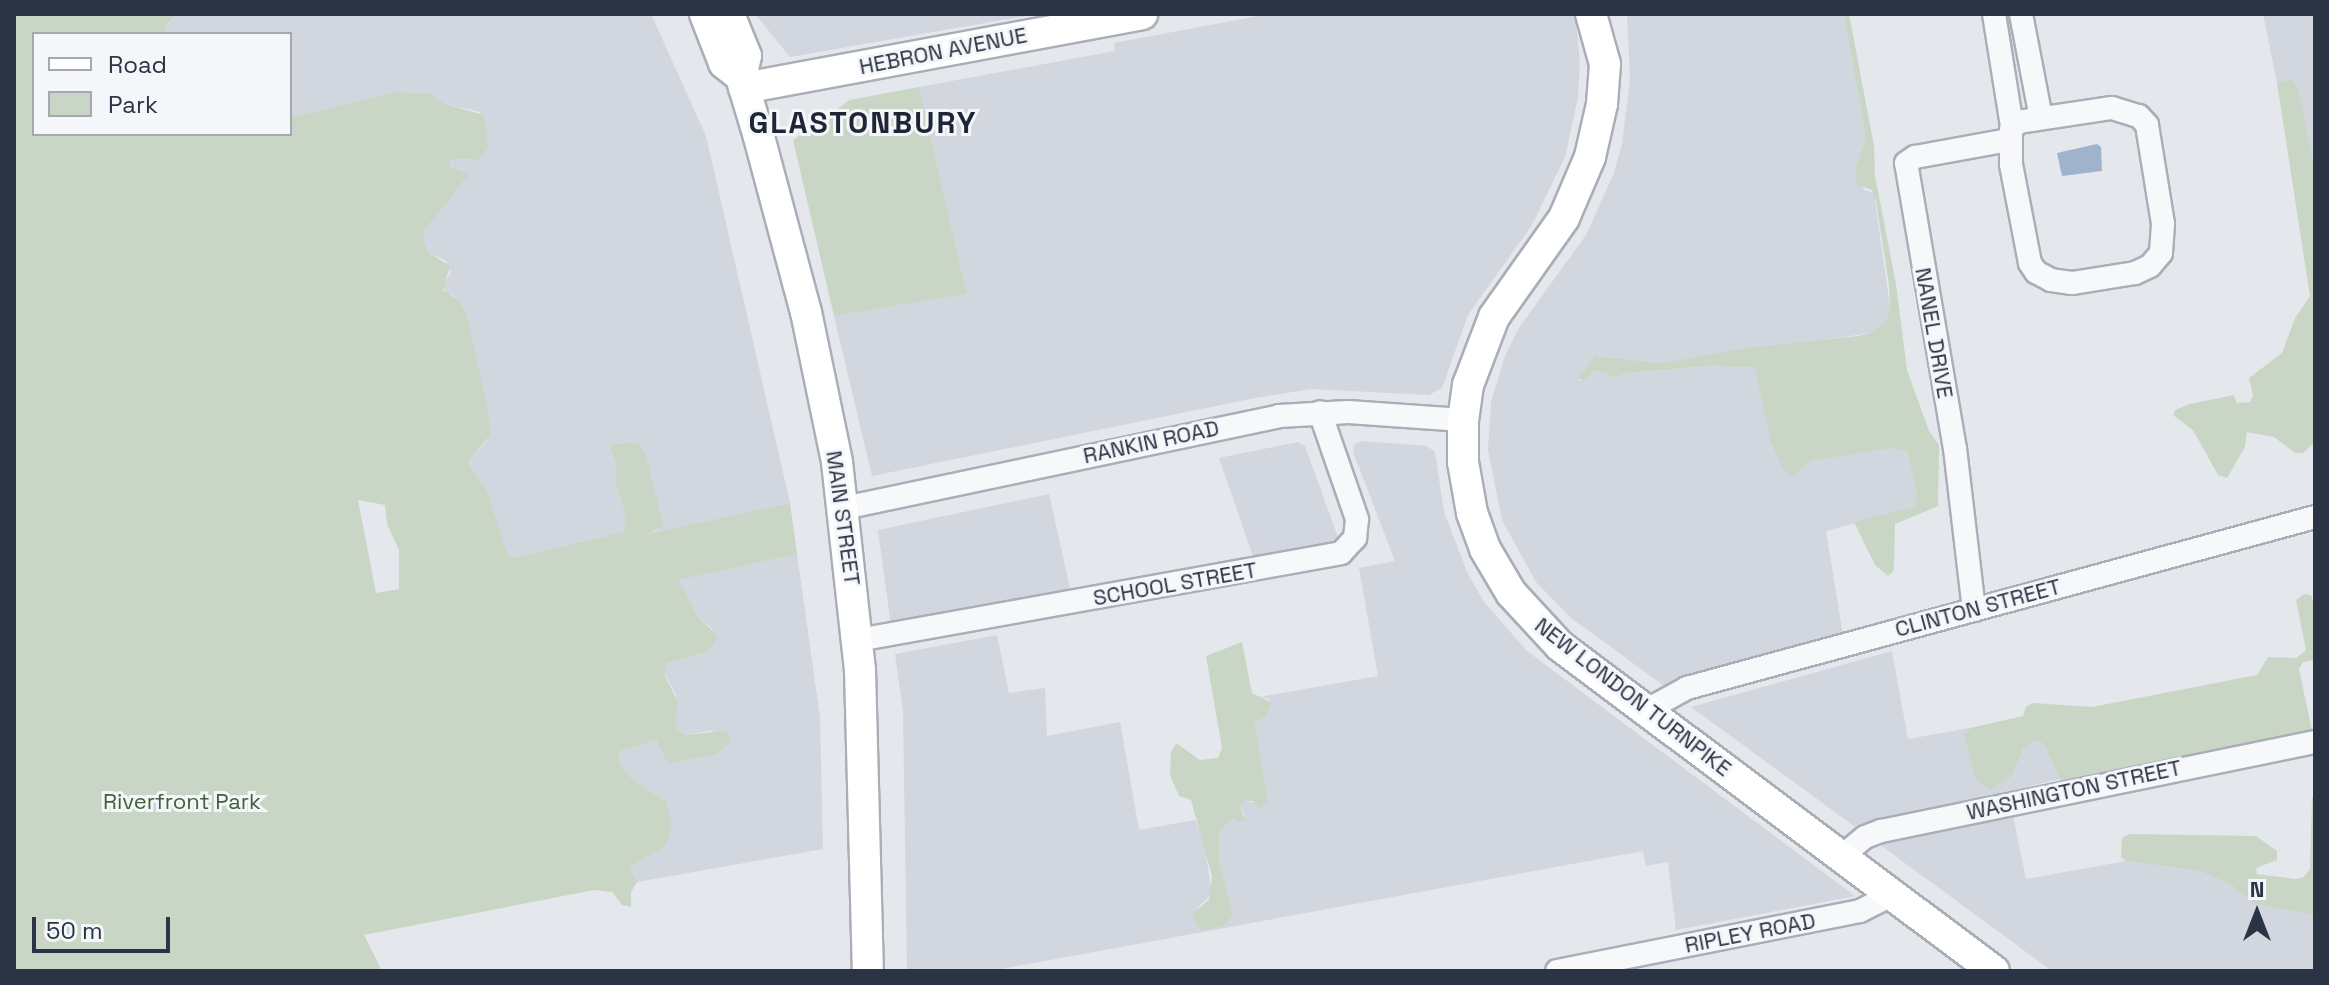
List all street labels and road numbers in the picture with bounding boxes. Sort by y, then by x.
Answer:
street label: HEBRON AVENUE [857,22,1029,80]
street label: NANEL DRIVE [1909,265,1959,401]
street label: RANKIN ROAD [1081,415,1221,469]
street label: MAIN STREET [820,449,866,587]
street label: SCHOOL STREET [1091,557,1259,611]
street label: CLINTON STREET [1892,573,2064,643]
street label: NEW LONDON TURNPIKE [1529,612,1737,782]
street label: WASHINGTON STREET [1964,754,2184,826]
street label: RIPLEY ROAD [1682,907,1818,959]

